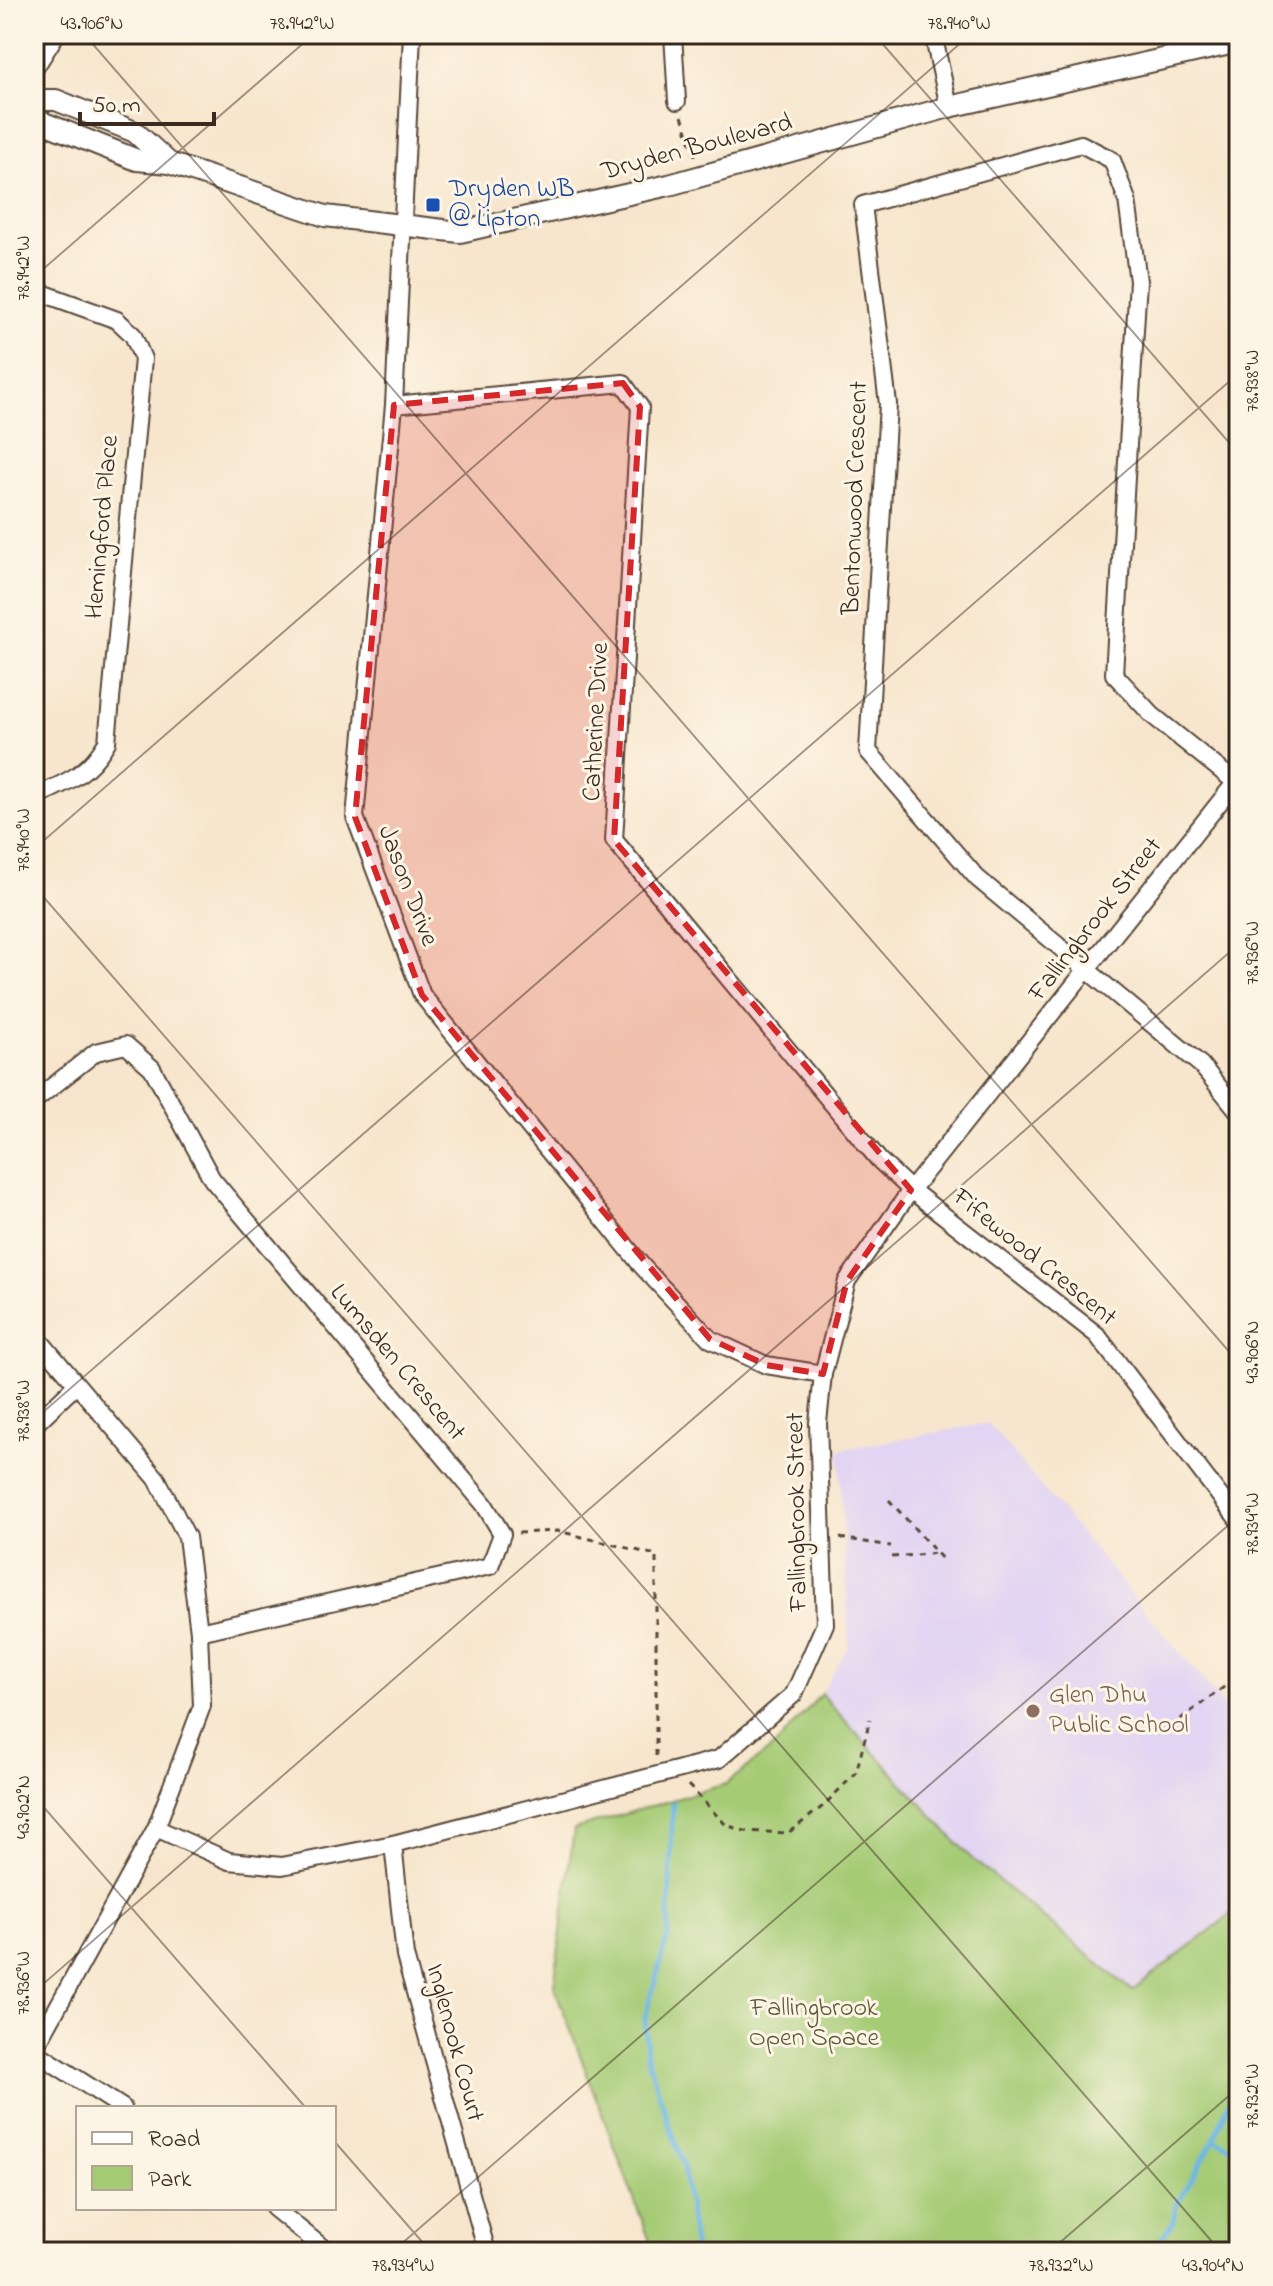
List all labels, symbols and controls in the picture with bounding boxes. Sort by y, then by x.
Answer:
text: 43.906°N [61,10,123,39]
text: 78.942°W [270,10,334,39]
text: 78.940°W [927,10,991,39]
scale bar [80,76,214,126]
text: 50 m [92,89,141,124]
street label: Dryden Boulevard [596,104,797,192]
place label: Dryden WB @ Lipton [448,171,575,239]
marker: Dryden WB @ Lipton [424,196,442,214]
text: 78.942°W [10,236,39,300]
text: 78.938°W [1239,350,1268,412]
street label: Bentonwood Crescent [833,380,879,617]
street label: Hemingford Place [76,433,130,621]
street label: Catherine Drive [574,641,620,802]
text: 78.940°W [10,808,39,872]
street label: Jason Drive [366,820,448,952]
street label: Fallingbrook Street [1019,830,1172,1011]
text: 78.936°W [1239,921,1268,985]
street label: Fifewood Crescent [943,1179,1125,1337]
street label: Lumsden Crescent [320,1276,475,1450]
text: 43.906°N [1239,1321,1268,1383]
text: 78.938°W [10,1380,39,1442]
street label: Fallingbrook Street [777,1412,819,1613]
text: 78.934°W [1239,1492,1268,1556]
place label: Glen Dhu Public School [1049,1677,1189,1745]
marker: Glen Dhu Public School [1024,1702,1042,1720]
text: 43.902°N [10,1775,39,1839]
text: 78.936°W [10,1951,39,2015]
street label: Inglenook Court [415,1960,493,2126]
park label: Fallingbrook Open Space [749,1990,879,2058]
text: 78.932°W [1239,2064,1268,2128]
legend [76,2106,336,2210]
text: Road [148,2123,201,2158]
text: Park [148,2163,192,2198]
text: 78.934°W [371,2252,435,2281]
text: 78.932°W [1029,2252,1093,2281]
text: 43.904°N [1182,2252,1244,2281]

